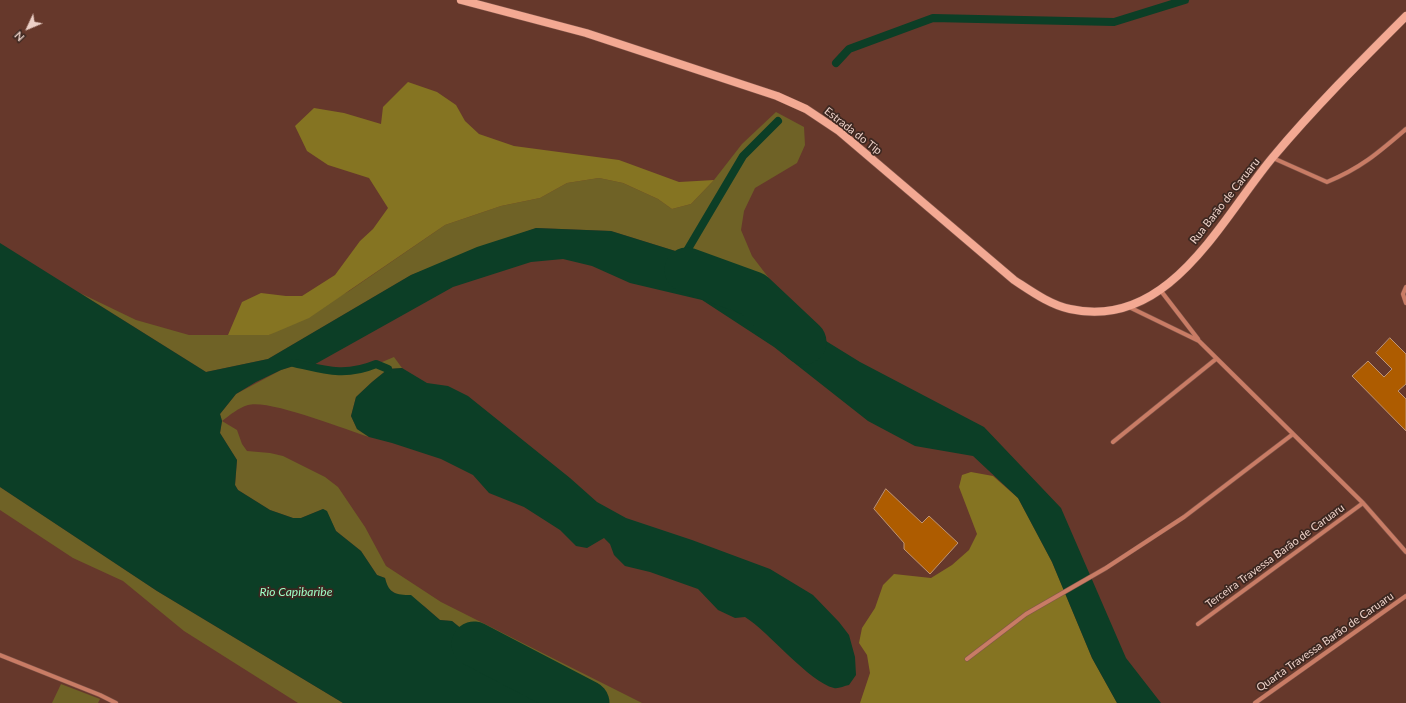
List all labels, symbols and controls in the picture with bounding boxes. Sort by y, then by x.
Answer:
north arrow [8,8,48,48]
text: N [11,29,27,44]
street label: Estrada do Tip [822,104,884,158]
street label: Rua Barão de Caruaru [1187,155,1263,247]
street label: Terceira Travessa Barão de Caruaru [1203,501,1347,611]
water label: Rio Capibaribe [260,585,332,599]
street label: Quarta Travessa Barão de Caruaru [1254,589,1396,695]

